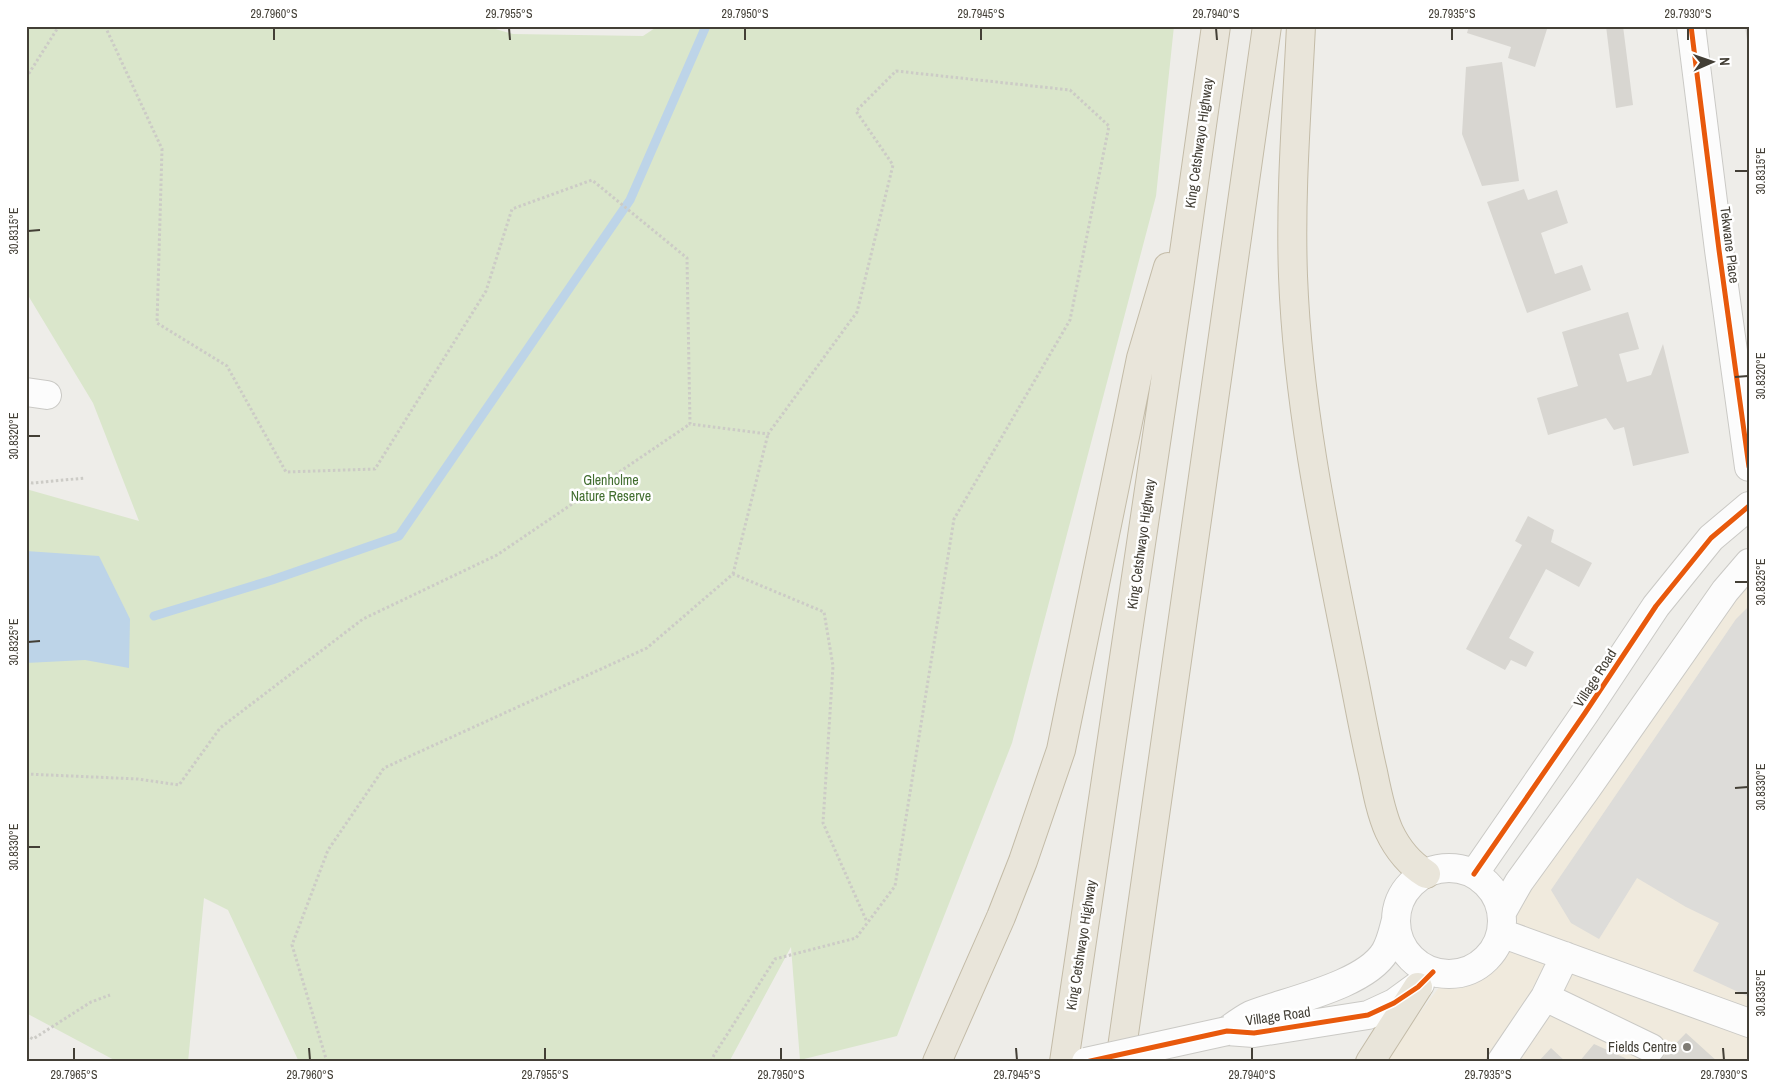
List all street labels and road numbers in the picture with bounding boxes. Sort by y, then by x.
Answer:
street label: King Cetshwayo Highway [1181,76,1217,209]
street label: Tekwane Place [1716,206,1744,284]
street label: King Cetshwayo Highway [1123,477,1159,610]
street label: Village Road [1570,646,1620,710]
street label: King Cetshwayo Highway [1062,878,1100,1011]
street label: Village Road [1244,1003,1312,1029]

